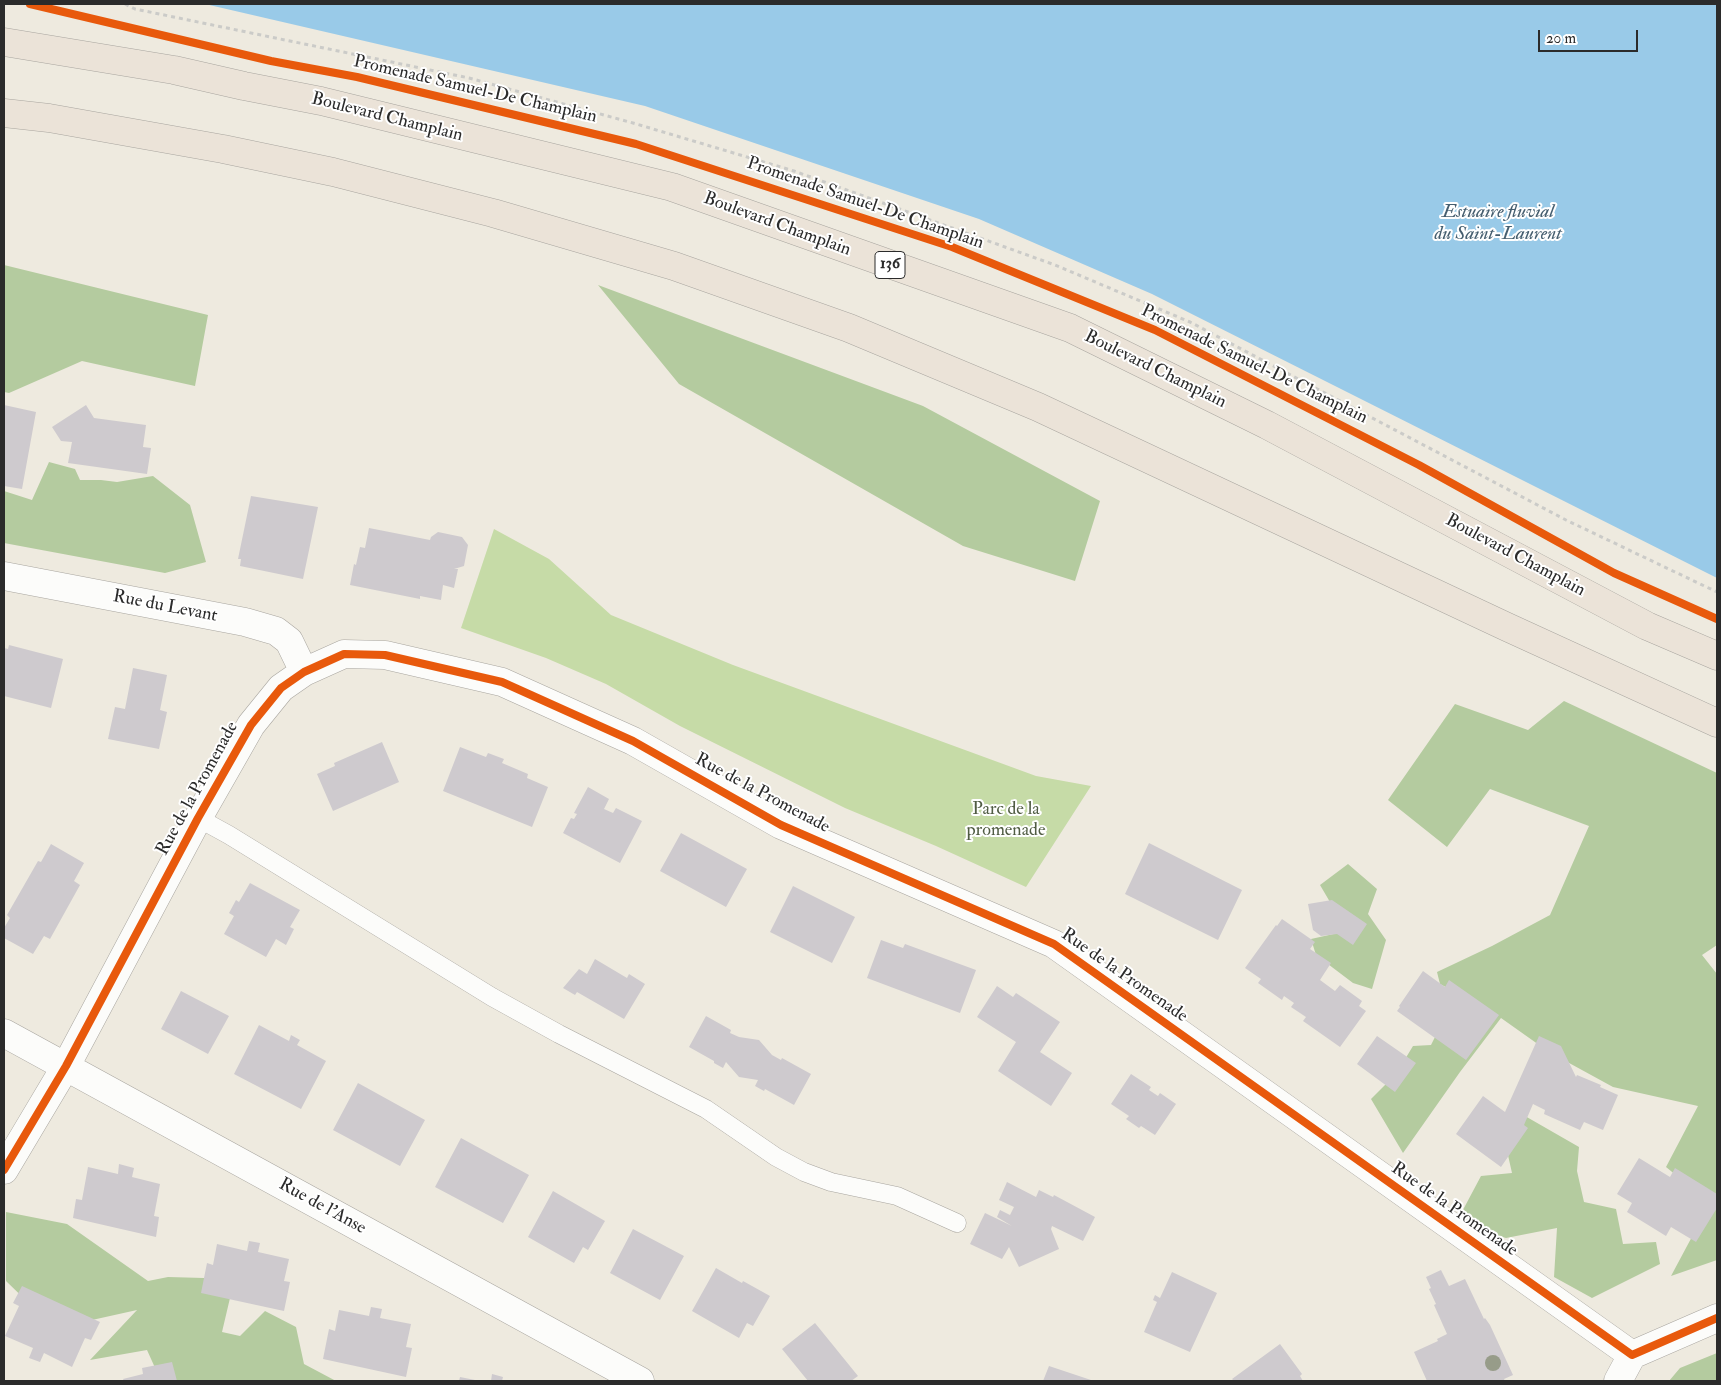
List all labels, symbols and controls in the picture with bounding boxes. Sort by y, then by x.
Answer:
scale bar [1541,20,1641,52]
text: 20 m [1546,29,1576,48]
street label: Promenade Samuel-De Champlain [351,51,599,129]
street label: Boulevard Champlain [309,89,465,147]
street label: Promenade Samuel-De Champlain [744,153,986,255]
street label: Boulevard Champlain [700,188,854,262]
water label: Estuaire fluvial du Saint-Laurent [1434,202,1562,246]
road number: 136 [875,252,905,278]
street label: Promenade Samuel-De Champlain [1137,301,1371,429]
street label: Boulevard Champlain [1081,326,1229,414]
street label: Boulevard Champlain [1441,510,1589,602]
street label: Rue du Levant [111,586,219,628]
street label: Rue de la Promenade [152,718,244,860]
street label: Rue de la Promenade [691,749,833,839]
park label: Parc de la promenade [967,799,1045,842]
street label: Rue de la Promenade [1057,924,1191,1028]
street label: Rue de la Promenade [1387,1158,1521,1262]
street label: Rue de l'Anse [275,1174,369,1240]

